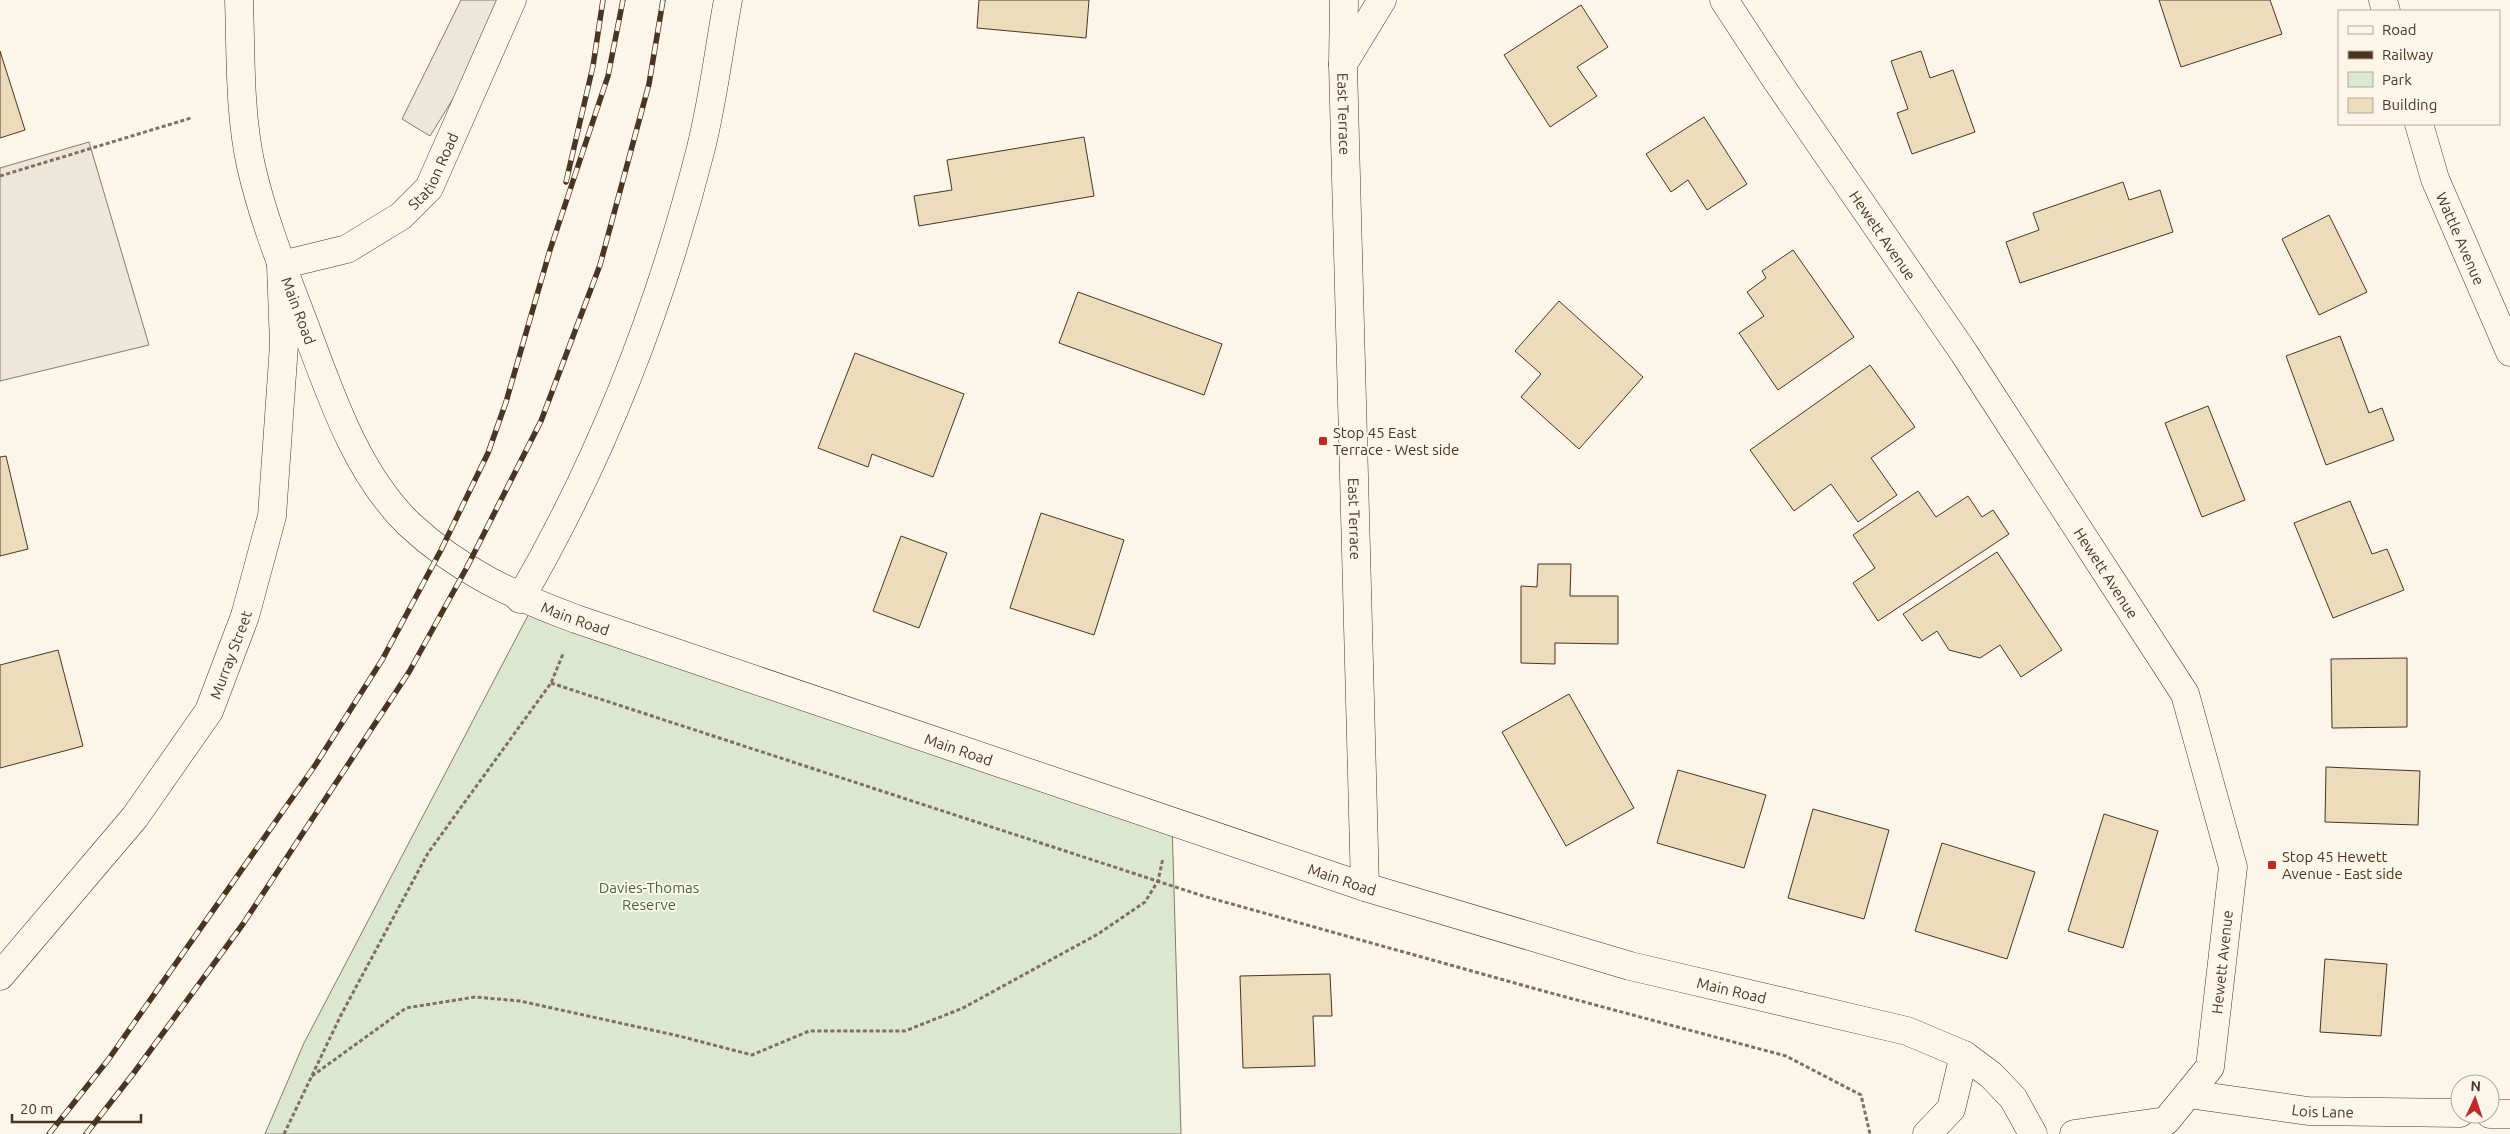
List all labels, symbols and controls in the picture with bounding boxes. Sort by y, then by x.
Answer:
legend [2338,10,2500,125]
text: Road [2382,21,2417,38]
text: Railway [2382,46,2433,63]
text: Park [2382,71,2412,88]
street label: East Terrace [1335,73,1354,155]
text: Building [2382,96,2437,113]
street label: Station Road [404,130,461,213]
street label: Hewett Avenue [1846,187,1920,283]
street label: Wattle Avenue [2433,189,2488,287]
street label: Main Road [278,274,319,347]
place label: Stop 45 East Terrace - West side [1333,424,1459,458]
marker: Stop 45 East Terrace - West side [1317,435,1329,447]
street label: East Terrace [1346,478,1365,560]
street label: Hewett Avenue [2071,524,2142,621]
street label: Main Road [539,598,612,638]
street label: Murray Street [206,609,255,701]
street label: Main Road [922,730,995,768]
place label: Stop 45 Hewett Avenue - East side [2282,848,2403,882]
marker: Stop 45 Hewett Avenue - East side [2266,859,2278,871]
street label: Main Road [1306,860,1378,898]
park label: Davies-Thomas Reserve [599,879,699,913]
street label: Hewett Avenue [2208,909,2236,1015]
street label: Main Road [1695,973,1768,1006]
north arrow [2450,1074,2500,1124]
text: N [2470,1078,2481,1094]
scale bar [12,1092,141,1124]
text: 20 m [20,1100,53,1117]
street label: Lois Lane [2291,1100,2354,1120]

